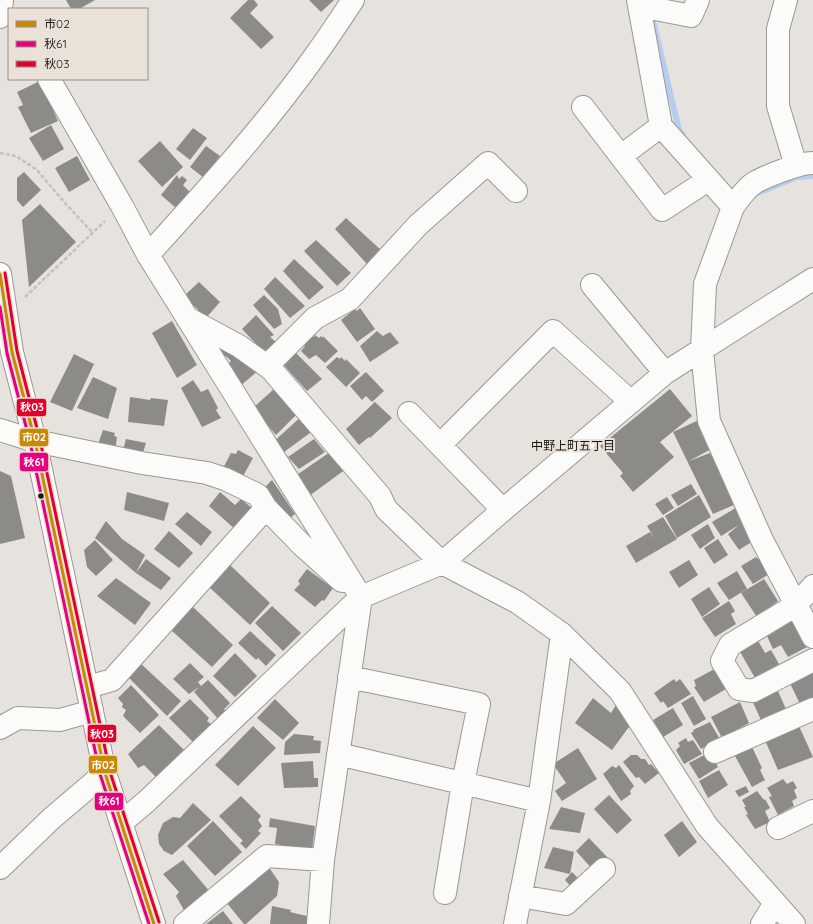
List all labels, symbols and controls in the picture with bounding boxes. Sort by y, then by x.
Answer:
legend [8,8,148,80]
text: 市02 [44,16,70,31]
text: 秋61 [44,36,67,51]
text: 秋03 [44,56,69,71]
line badge: 秋03 [16,398,47,417]
text: 秋03 [20,400,44,414]
line badge: 市02 [19,428,49,447]
text: 市02 [22,430,46,444]
district label: 中野上町五丁目 [531,438,615,453]
line badge: 秋61 [19,452,49,472]
text: 秋61 [23,455,45,469]
unlabelled marker [36,491,46,501]
line badge: 秋03 [87,724,117,743]
text: 秋03 [90,727,114,741]
line badge: 市02 [88,755,118,774]
text: 市02 [91,758,115,772]
line badge: 秋61 [94,792,124,811]
text: 秋61 [98,794,120,808]

